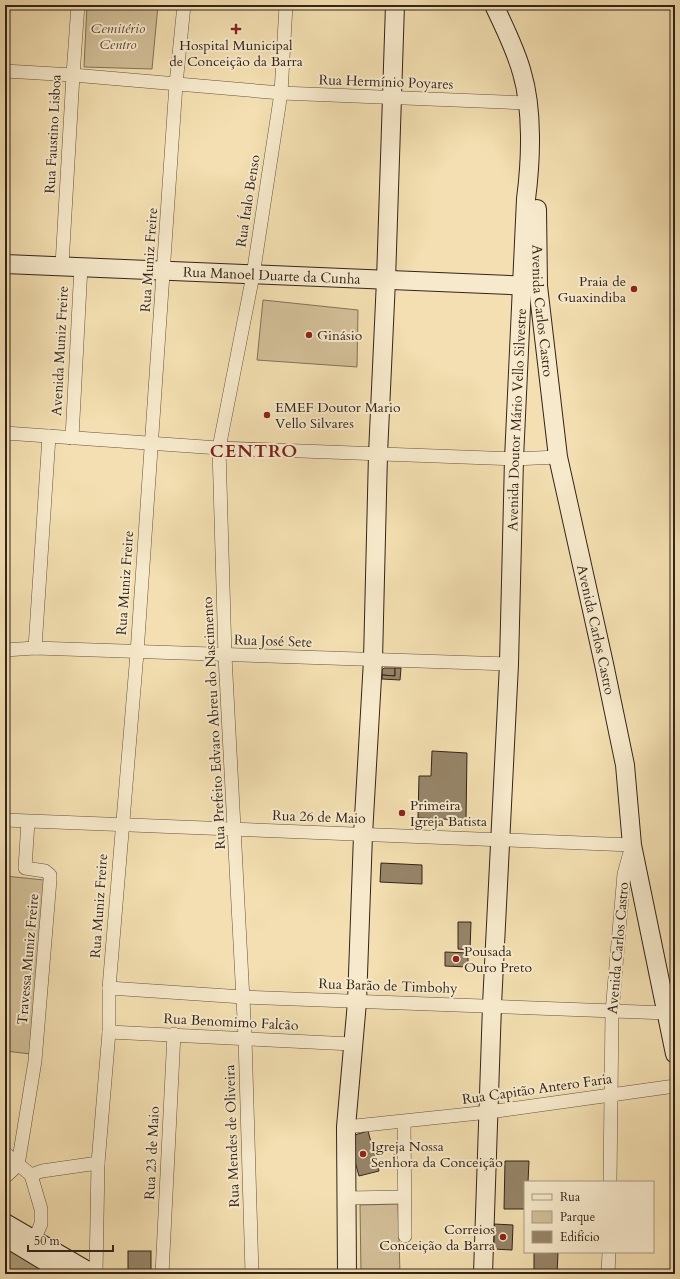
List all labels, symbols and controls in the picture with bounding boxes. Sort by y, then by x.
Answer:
park label: Cemitério Centro [91,19,146,54]
marker: Hospital Municipal de Conceição da Barra [230,23,242,35]
place label: Hospital Municipal de Conceição da Barra [169,36,303,71]
street label: Rua Hermínio Poyares [318,70,454,94]
street label: Rua Faustino Lisboa [40,74,66,194]
street label: Rua Ítalo Benso [231,153,265,249]
street label: Rua Muniz Freire [136,207,162,313]
street label: Avenida Carlos Castro [528,245,558,378]
street label: Rua Manoel Duarte da Cunha [182,262,361,288]
place label: Praia de Guaxindiba [557,272,626,307]
marker: Praia de Guaxindiba [629,284,639,294]
street label: Avenida Muniz Freire [47,285,73,417]
street label: Avenida Doutor Mário Vello Silvestre [503,308,530,532]
place label: Ginásio [317,326,363,345]
marker: Ginásio [304,330,314,340]
place label: EMEF Doutor Mario Vello Silvares [275,398,401,433]
marker: EMEF Doutor Mario Vello Silvares [262,410,272,420]
district label: CENTRO [210,439,298,464]
street label: Rua Muniz Freire [112,530,138,636]
street label: Avenida Carlos Castro [573,563,620,697]
street label: Rua Prefeito Edvaro Abreu do Nascimento [198,596,230,850]
street label: Rua José Sete [233,630,313,652]
place label: Primeira Igreja Batista [410,796,487,831]
street label: Rua 26 de Maio [272,806,367,828]
marker: Primeira Igreja Batista [397,808,407,818]
street label: Rua Muniz Freire [86,853,112,959]
street label: Avenida Carlos Castro [603,881,633,1015]
street label: Travessa Muniz Freire [13,893,43,1025]
place label: Pousada Ouro Preto [464,942,532,977]
marker: Pousada Ouro Preto [451,954,461,964]
street label: Rua Barão de Timbohy [318,974,458,998]
street label: Rua Benomimo Falcão [163,1009,299,1035]
street label: Rua Mendes de Oliveira [220,1064,244,1208]
street label: Rua Capitão Antero Faria [461,1069,613,1109]
street label: Rua 23 de Maio [140,1105,164,1200]
place label: Igreja Nossa Senhora da Conceição [371,1137,503,1172]
marker: Igreja Nossa Senhora da Conceição [358,1149,368,1159]
legend [524,1181,654,1253]
text: Rua [560,1189,581,1205]
text: Parque [560,1209,595,1225]
place label: Correios Conceição da Barra [379,1220,495,1255]
scale bar [28,1227,113,1253]
text: Edifício [560,1229,600,1245]
marker: Correios Conceição da Barra [498,1232,508,1242]
text: 50 m [34,1233,61,1249]

